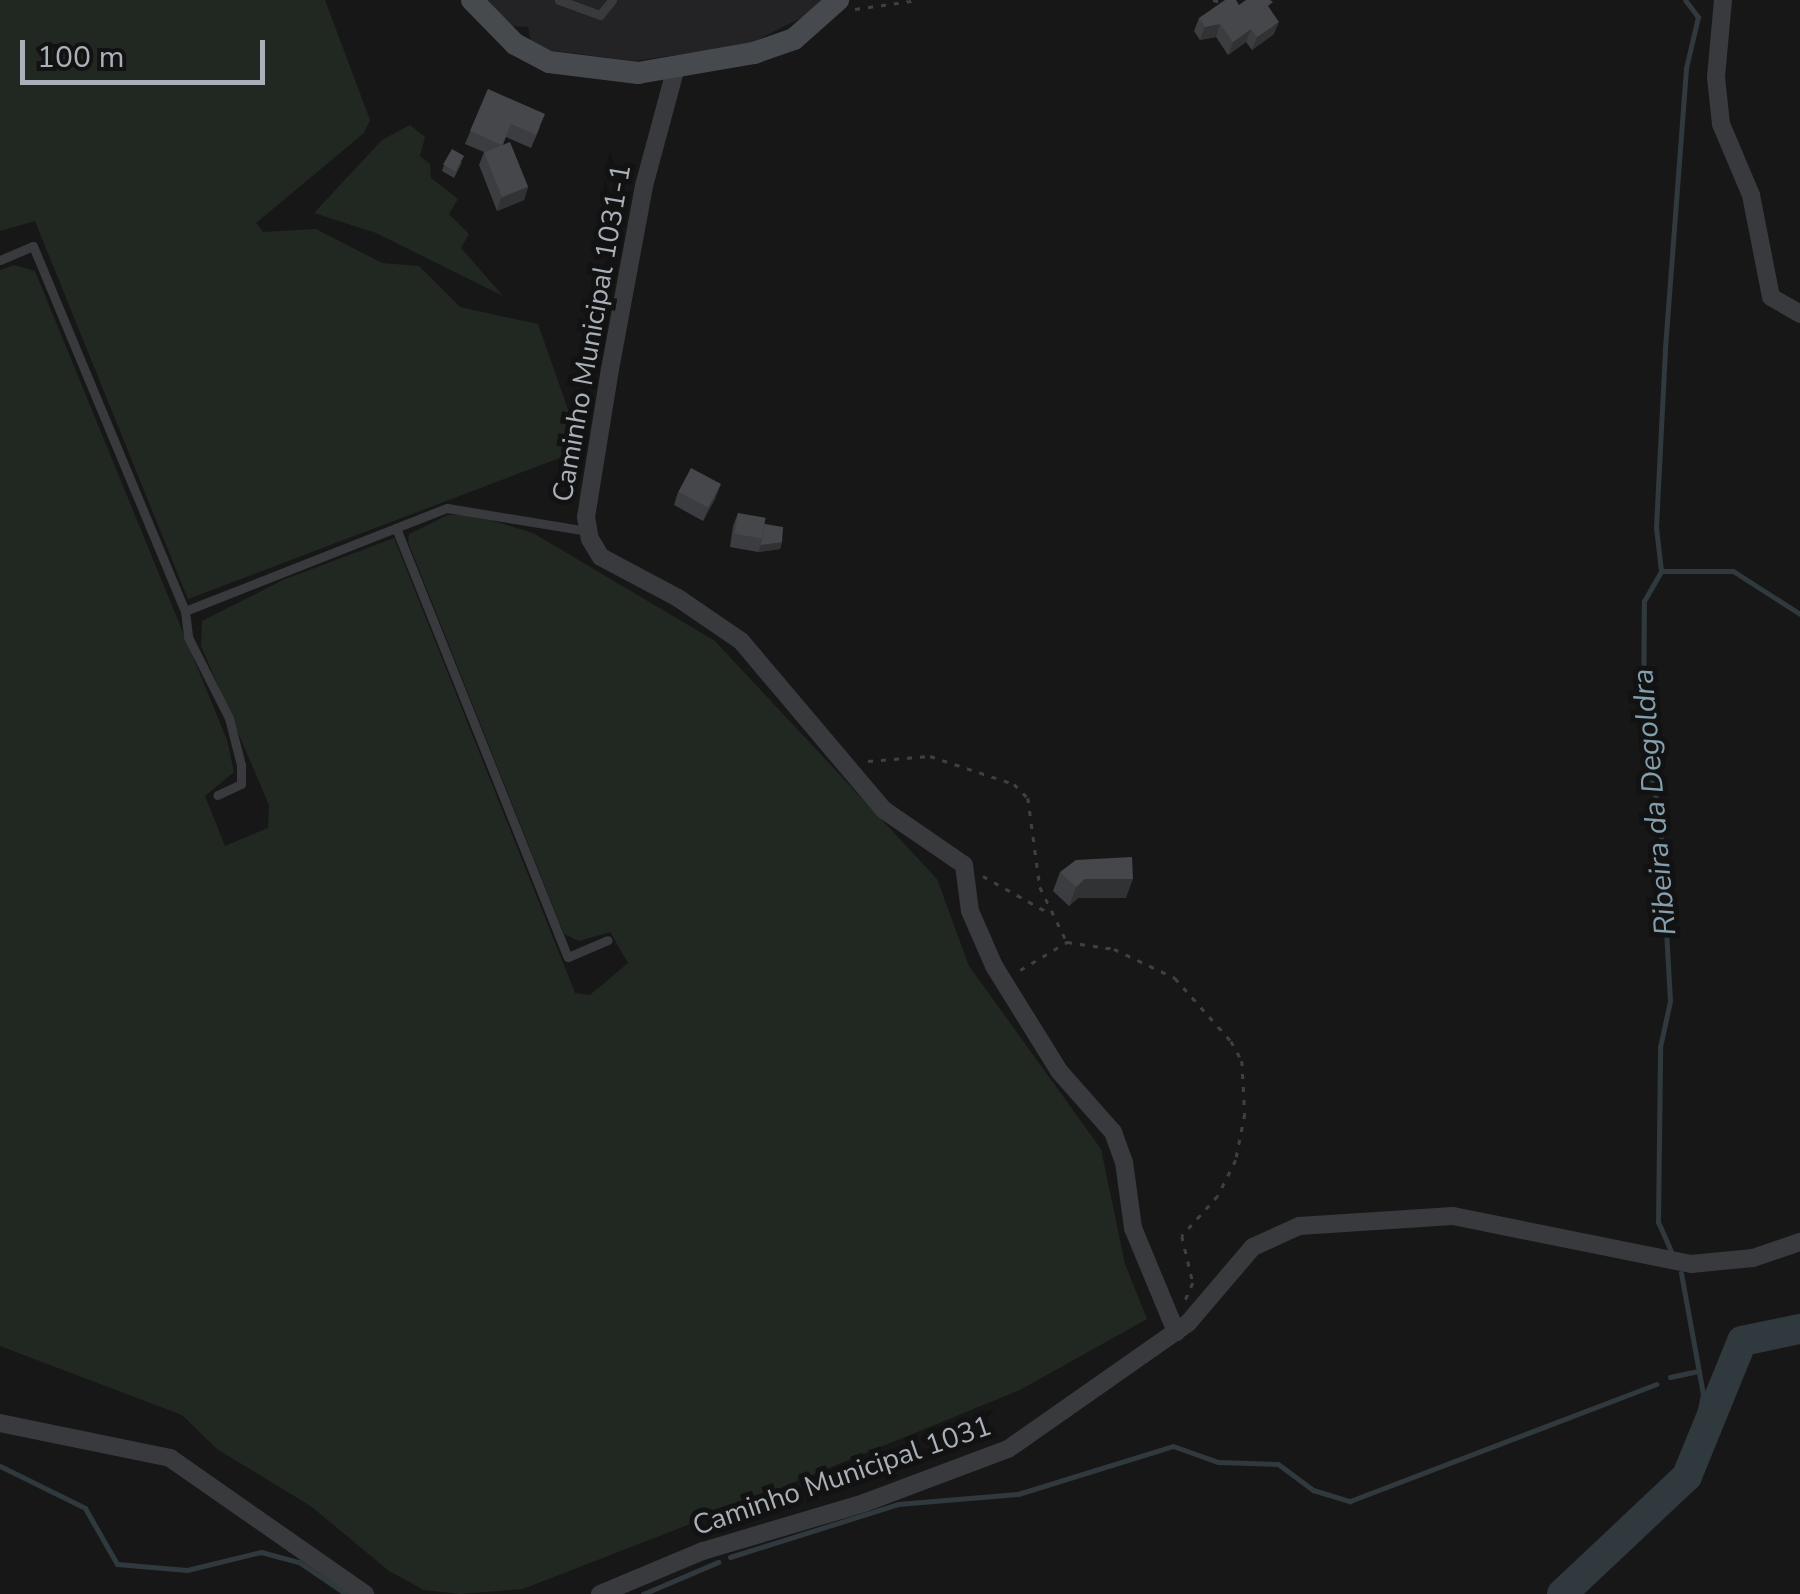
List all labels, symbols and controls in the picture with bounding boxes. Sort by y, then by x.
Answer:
scale bar [25,20,270,82]
text: 100 m [37,37,124,78]
street label: Caminho Municipal 1031-1 [546,162,638,504]
water label: Ribeira da Degoldra [1625,667,1685,937]
street label: Caminho Municipal 1031 [688,1409,996,1543]

